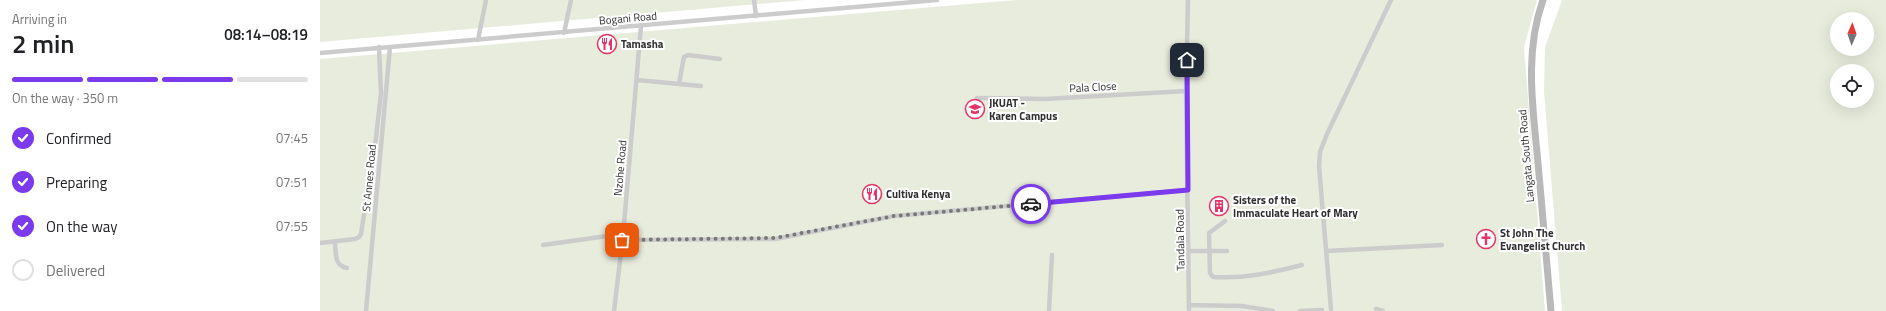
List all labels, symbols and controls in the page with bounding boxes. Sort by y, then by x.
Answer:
street label: Bogani Road [598,7,658,29]
text: Arriving in [12,9,67,29]
north arrow [1830,12,1874,56]
map controls [1830,12,1874,108]
text: 08:14–08:19 [224,23,308,46]
text: 2 min [12,24,75,63]
restaurant icon: Tamasha [596,33,618,55]
place label: Tamasha [621,36,664,52]
pin [1170,43,1204,77]
icon: home [1176,49,1198,71]
button: locate [1830,64,1874,108]
street label: Pala Close [1069,78,1118,96]
text: On the way · 350 m [12,88,118,108]
place label: JKUAT - Karen Campus [989,95,1057,124]
school or university icon: JKUAT - Karen Campus [964,98,986,120]
street label: Langata South Road [1514,109,1538,203]
icon: check [12,127,34,149]
text: Confirmed [46,127,111,150]
text: 07:45 [276,128,308,148]
street label: Nzohe Road [610,139,630,197]
street label: St Annes Road [358,144,380,212]
icon: check [12,171,34,193]
text: Preparing [46,171,107,194]
text: 07:51 [276,172,308,192]
restaurant icon: Cultiva Kenya [861,183,883,205]
courier [1011,184,1051,224]
place label: Cultiva Kenya [886,186,951,202]
place label: Sisters of the Immaculate Heart of Mary [1233,192,1358,221]
icon: car [1020,193,1042,215]
building icon: Sisters of the Immaculate Heart of Mary [1208,195,1230,217]
street label: Tandala Road [1171,209,1189,271]
icon: check [12,215,34,237]
text: On the way [46,215,118,238]
text: 07:55 [276,216,308,236]
pin [605,223,639,257]
place label: St John The Evangelist Church [1500,225,1585,254]
church icon: St John The Evangelist Church [1475,228,1497,250]
icon: bag [611,229,633,251]
text: Delivered [46,259,105,282]

